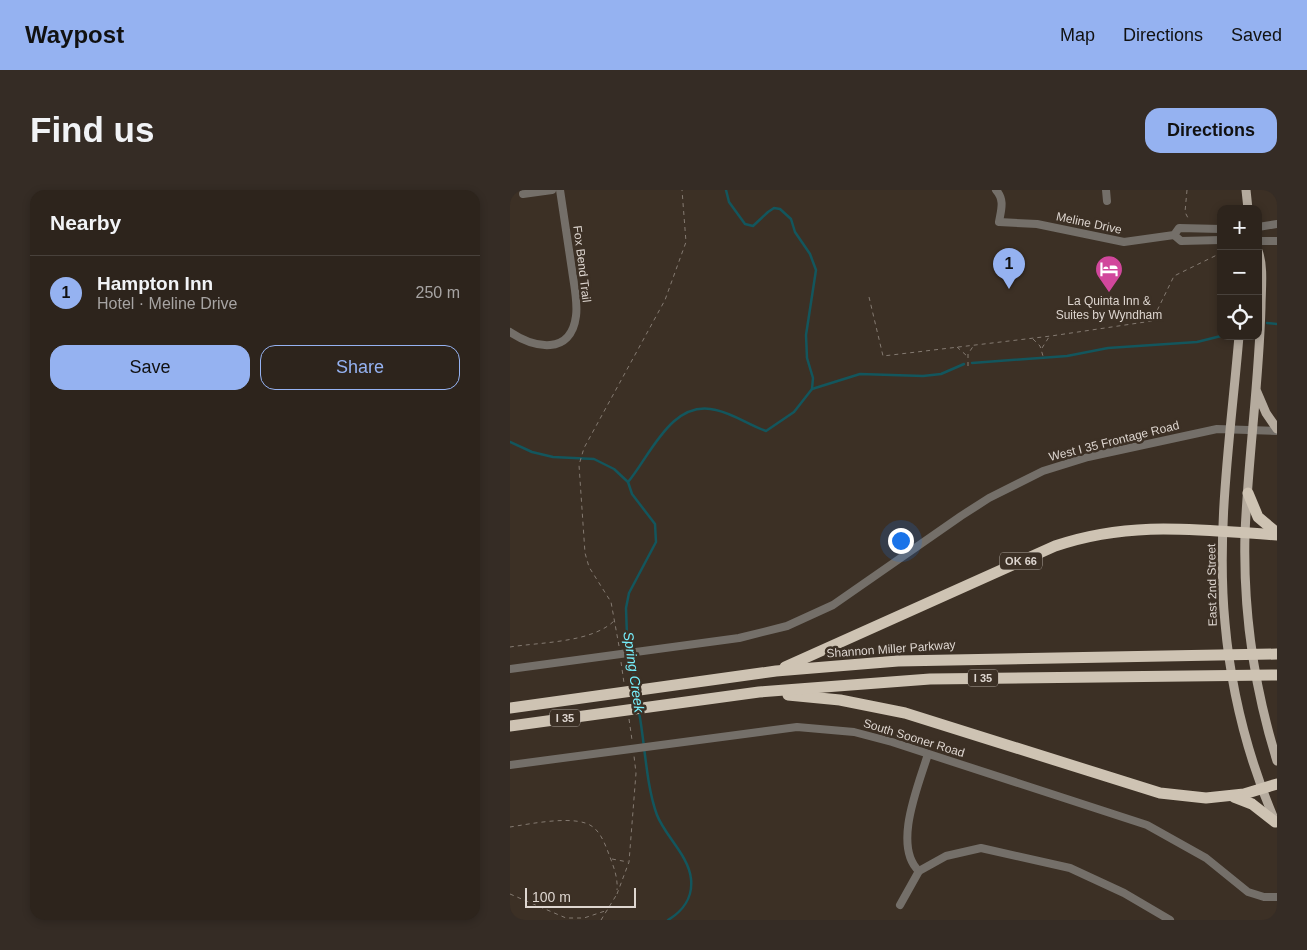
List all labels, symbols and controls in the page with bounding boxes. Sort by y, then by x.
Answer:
text: Waypost [25,21,124,48]
text: Map [1060,25,1095,45]
text: Directions [1123,25,1203,45]
text: Saved [1231,25,1282,45]
button: Directions [1145,108,1277,153]
text: Find us [30,110,154,149]
map controls [1217,205,1262,340]
button: + [1217,205,1262,250]
street label: Meline Drive [1055,209,1123,237]
text: Nearby [50,211,121,234]
street label: Fox Bend Trail [570,225,594,303]
pin: 1 [993,248,1025,289]
button: − [1217,250,1262,295]
hotel icon: La Quinta Inn & Suites by Wyndham [1094,254,1124,293]
text: Hampton Inn [97,273,213,294]
text: 1 [62,284,70,301]
text: 250 m [416,284,460,301]
place label: La Quinta Inn & Suites by Wyndham [1056,294,1162,322]
text: Hotel · Meline Drive [97,295,237,312]
button: locate [1217,295,1262,340]
button: Save [50,345,250,390]
button: Share [260,345,460,390]
street label: West I 35 Frontage Road [1047,418,1181,464]
your location [888,528,914,554]
street label: East 2nd Street [1204,543,1220,626]
road number: OK 66 [1000,552,1042,570]
water label: Spring Creek [620,630,648,715]
street label: Shannon Miller Parkway [826,638,956,660]
road number: I 35 [968,669,998,686]
road number: I 35 [550,710,580,726]
street label: South Sooner Road [862,716,966,760]
scale bar [525,885,636,908]
text: 100 m [532,889,571,905]

